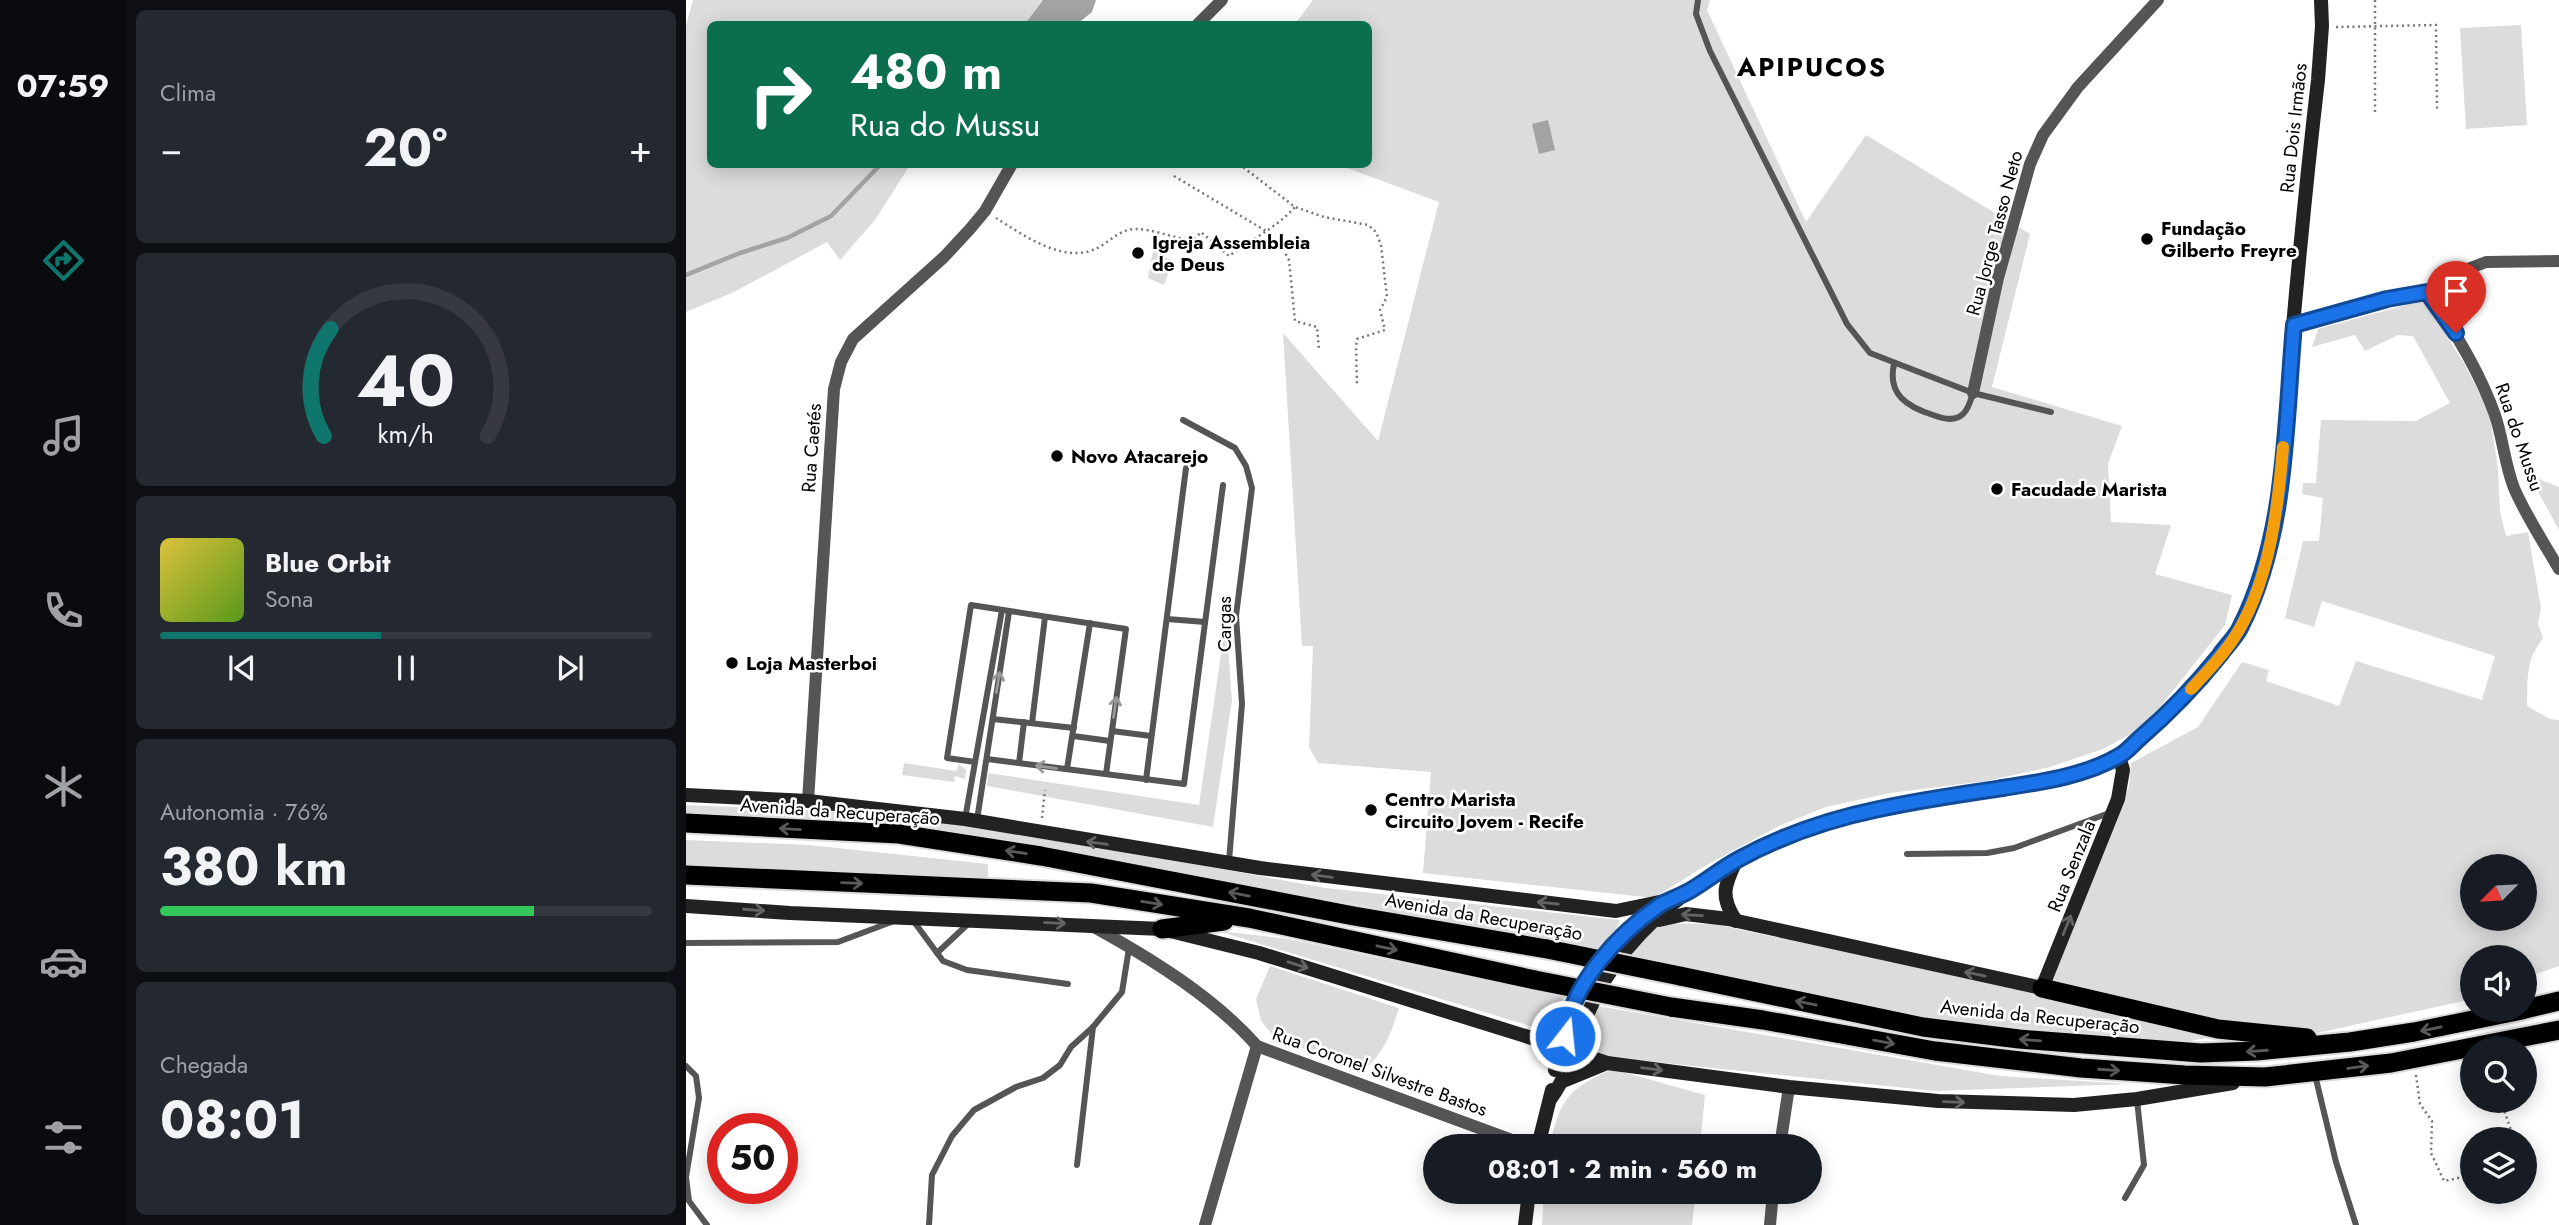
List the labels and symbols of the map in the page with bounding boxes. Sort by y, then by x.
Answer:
district label: APIPUCOS [1736,48,1887,86]
street label: Rua Dois Irmãos [2273,62,2314,194]
street label: Rua Jorge Tasso Neto [1959,148,2030,319]
place label: Fundação Gilberto Freyre [2161,215,2297,264]
place label: Igreja Assembleia de Deus [1152,229,1310,278]
marker: Fundação Gilberto Freyre [2139,231,2155,247]
marker: Igreja Assembleia de Deus [1130,245,1146,261]
pin [2426,261,2486,333]
street label: Rua do Mussu [2488,379,2551,495]
street label: Rua Caetés [795,402,828,494]
place label: Novo Atacarejo [1071,443,1208,470]
marker: Novo Atacarejo [1049,448,1065,464]
place label: Facudade Marista [2011,476,2167,503]
marker: Facudade Marista [1989,481,2005,497]
street label: Cargas [1211,596,1238,652]
place label: Loja Masterboi [746,650,877,677]
marker: Loja Masterboi [724,655,740,671]
one-way arrow [992,671,1005,694]
one-way arrow [1109,696,1122,718]
one-way arrow [1035,760,1058,773]
place label: Centro Marista Circuito Jovem - Recife [1385,786,1584,835]
street label: Avenida da Recuperação [739,791,941,832]
marker: Centro Marista Circuito Jovem - Recife [1363,802,1379,818]
street label: Rua Senzala [2041,816,2102,916]
one-way arrow [778,822,801,835]
one-way arrow [1086,836,1109,849]
one-way arrow [1005,845,1028,858]
north arrow [2460,854,2538,931]
one-way arrow [1311,870,1334,883]
one-way arrow [840,876,863,889]
one-way arrow [1228,886,1251,900]
street label: Avenida da Recuperação [1383,886,1585,947]
one-way arrow [1140,897,1163,910]
one-way arrow [1537,897,1560,910]
one-way arrow [742,904,765,917]
one-way arrow [1681,908,1704,921]
one-way arrow [2062,915,2075,936]
one-way arrow [1043,916,1066,929]
one-way arrow [1375,942,1398,955]
one-way arrow [1287,960,1309,973]
one-way arrow [1964,966,1987,980]
street label: Avenida da Recuperação [1939,993,2141,1040]
one-way arrow [1795,995,1818,1009]
position arrow [1528,999,1602,1073]
street label: Rua Coronel Silvestre Bastos [1269,1020,1491,1123]
one-way arrow [2420,1022,2443,1036]
one-way arrow [2020,1033,2042,1046]
one-way arrow [1872,1035,1895,1049]
one-way arrow [2246,1044,2269,1057]
one-way arrow [2346,1060,2368,1073]
one-way arrow [1640,1062,1662,1075]
one-way arrow [2097,1064,2120,1077]
one-way arrow [1943,1095,1966,1108]
speed limit sign: 50 [707,1113,798,1204]

